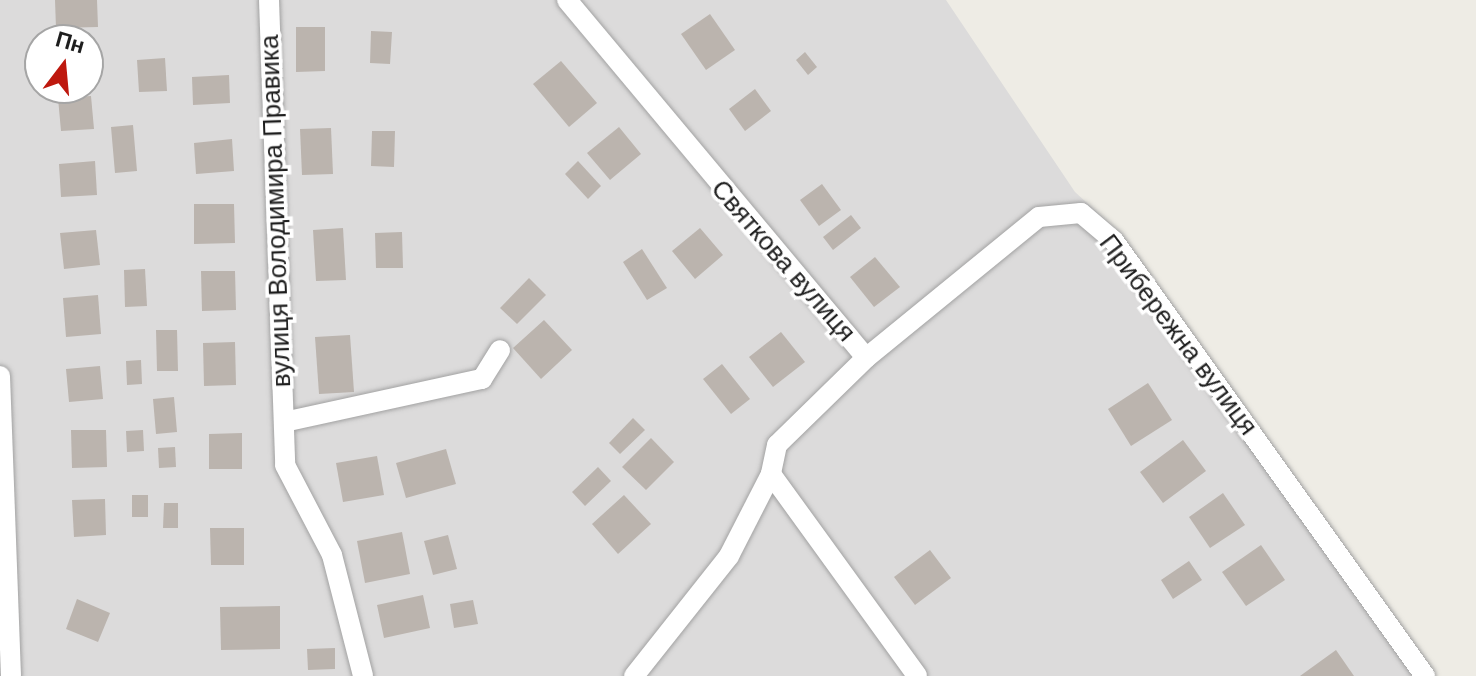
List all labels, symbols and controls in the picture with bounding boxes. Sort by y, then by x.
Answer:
north arrow [24,24,104,104]
text: Пн [53,26,88,58]
street label: вулиця Володимира Правика [254,34,298,388]
street label: Святкова вулиця [704,174,862,348]
street label: Прибережна вулиця [1092,229,1264,441]

